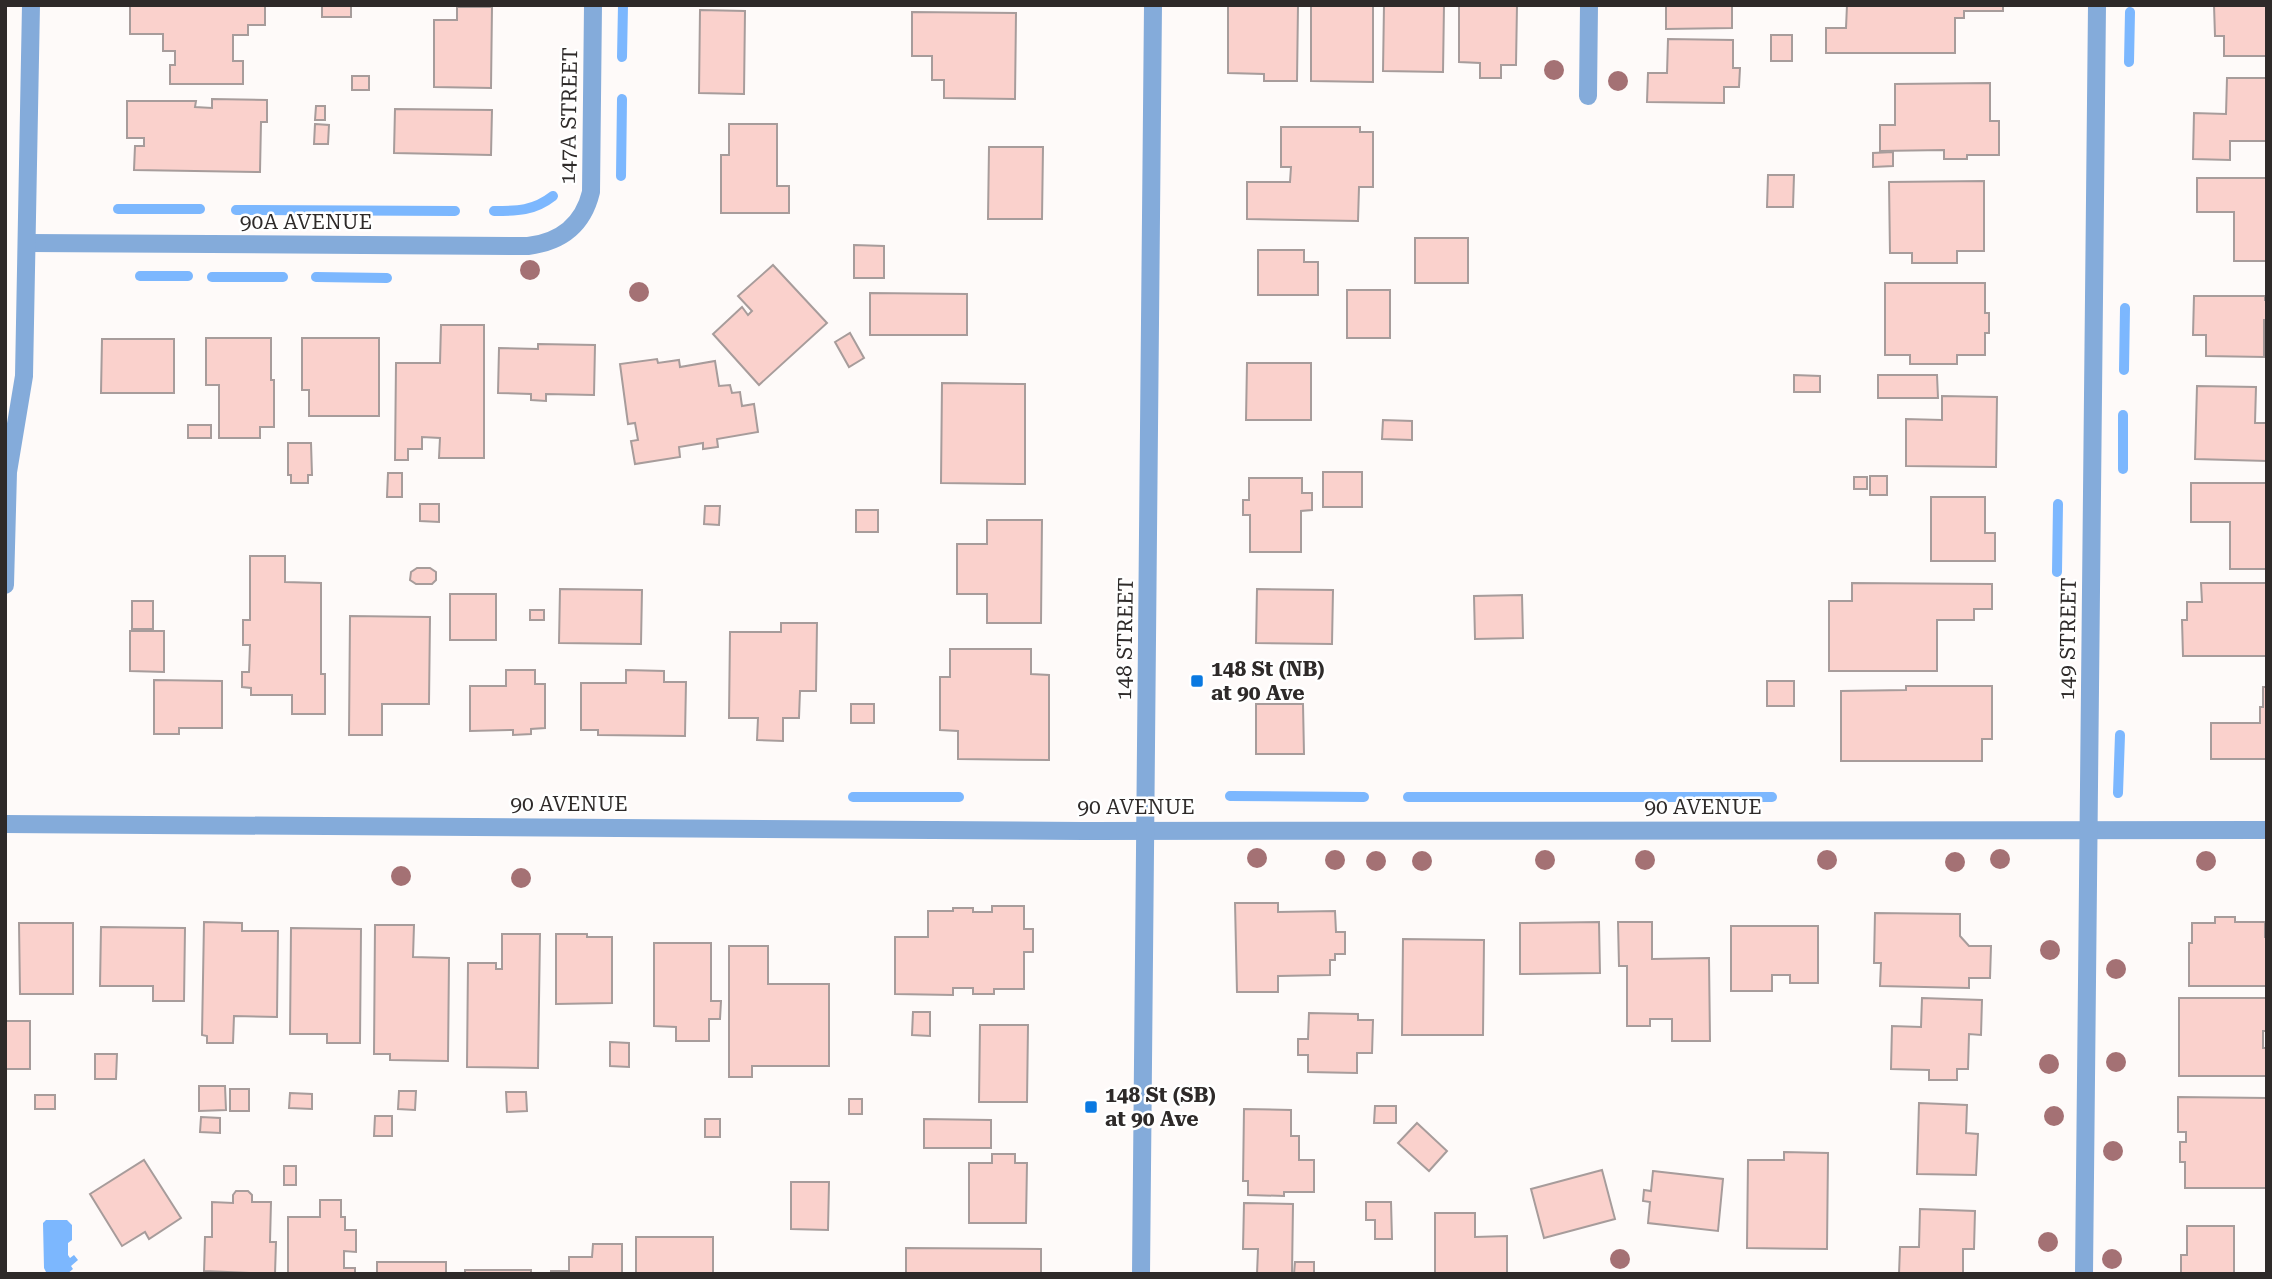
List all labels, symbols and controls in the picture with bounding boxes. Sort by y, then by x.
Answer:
street label: 147A STREET [556,47,582,185]
street label: 90A AVENUE [240,210,372,234]
street label: 148 STREET [1112,577,1138,701]
street label: 149 STREET [2055,577,2081,701]
place label: 148 St (NB) at 90 Ave [1211,657,1325,705]
marker: 148 St (NB) at 90 Ave [1189,673,1205,689]
street label: 90 AVENUE [510,792,628,816]
street label: 90 AVENUE [1077,795,1195,819]
street label: 90 AVENUE [1644,795,1762,819]
place label: 148 St (SB) at 90 Ave [1105,1083,1216,1131]
marker: 148 St (SB) at 90 Ave [1083,1099,1099,1115]

